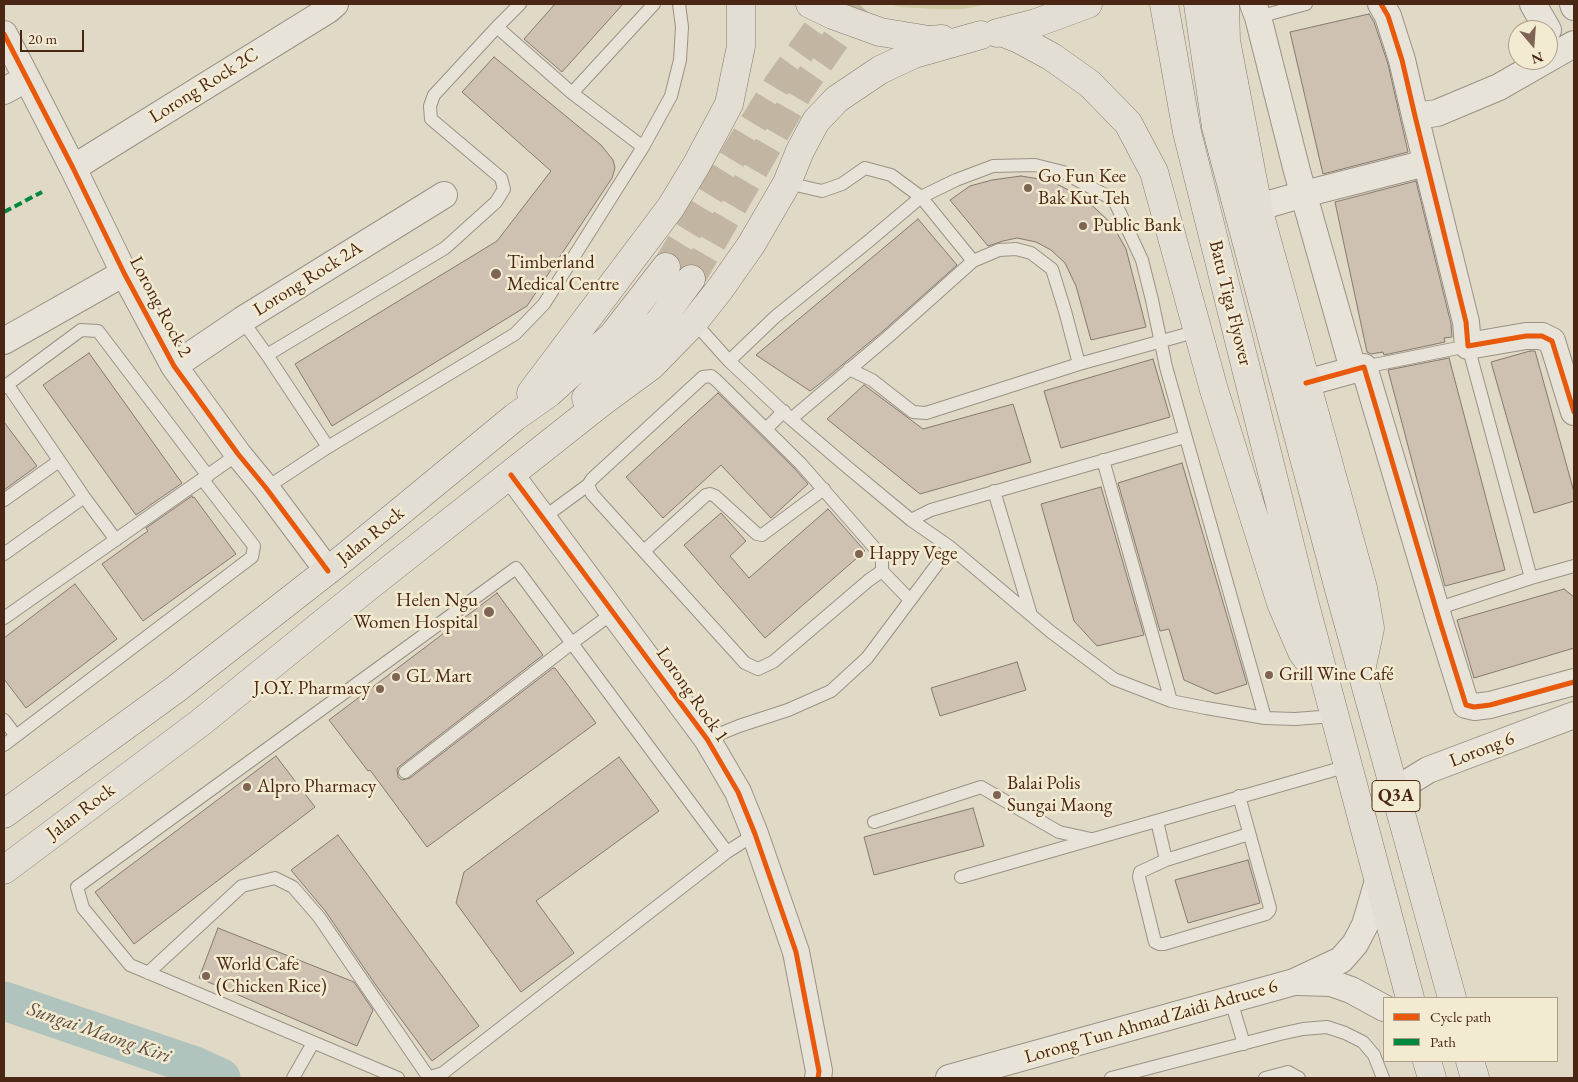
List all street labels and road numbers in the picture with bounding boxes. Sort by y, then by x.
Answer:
street label: Lorong Rock 2C [145,43,263,129]
street label: Lorong Rock 2A [249,236,367,322]
street label: Batu Tiga Flyover [1203,238,1257,368]
street label: Lorong Rock 2 [124,253,196,361]
street label: Jalan Rock [333,502,409,570]
street label: Lorong Rock 1 [651,643,733,747]
street label: Lorong 6 [1446,727,1518,773]
street label: Jalan Rock [42,779,120,845]
road number: Q3A [1372,780,1420,811]
street label: Lorong Tun Ahmad Zaidi Adruce 6 [1022,975,1280,1069]

